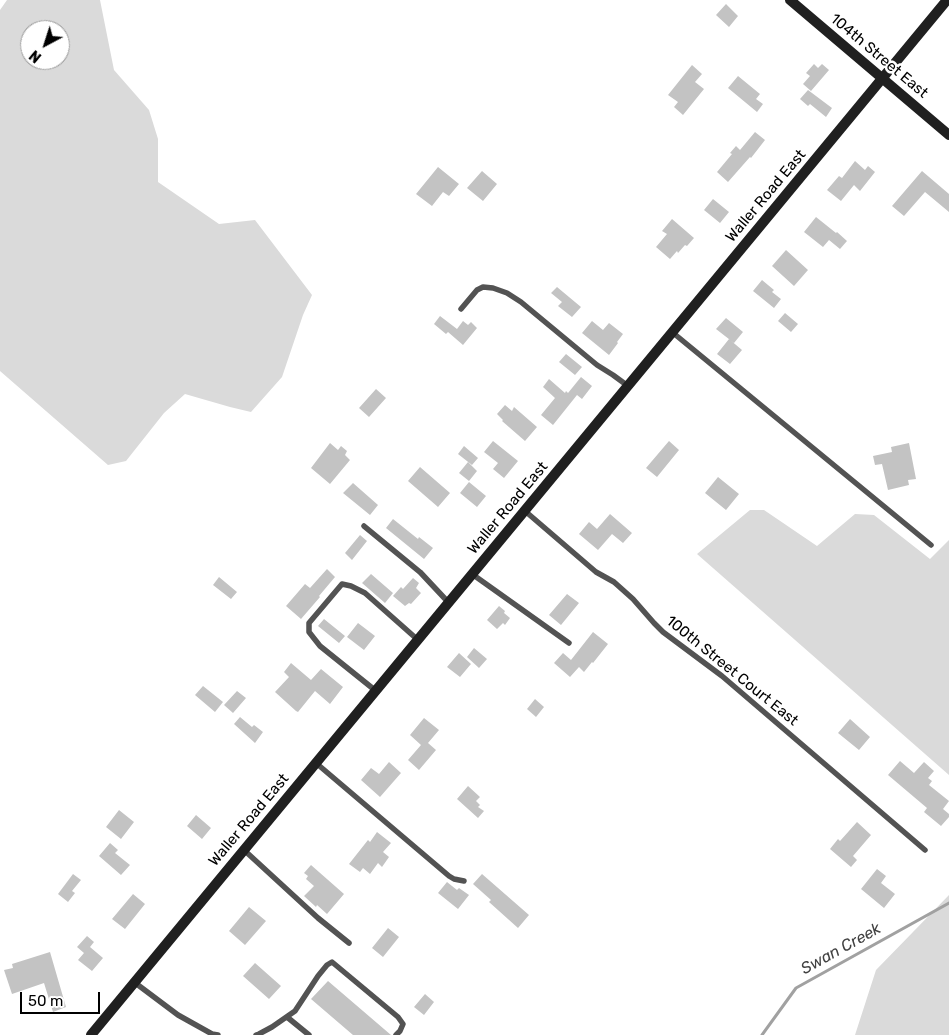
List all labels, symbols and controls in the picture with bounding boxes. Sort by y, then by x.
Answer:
street label: 104th Street East [827,10,931,102]
north arrow [20,20,70,70]
text: N [26,46,45,66]
street label: Waller Road East [722,146,810,246]
street label: Waller Road East [464,458,552,558]
street label: 100th Street Court East [662,612,802,730]
street label: Waller Road East [205,770,293,870]
water label: Swan Creek [798,919,884,979]
scale bar [22,982,102,1014]
text: 50 m [28,992,63,1010]

